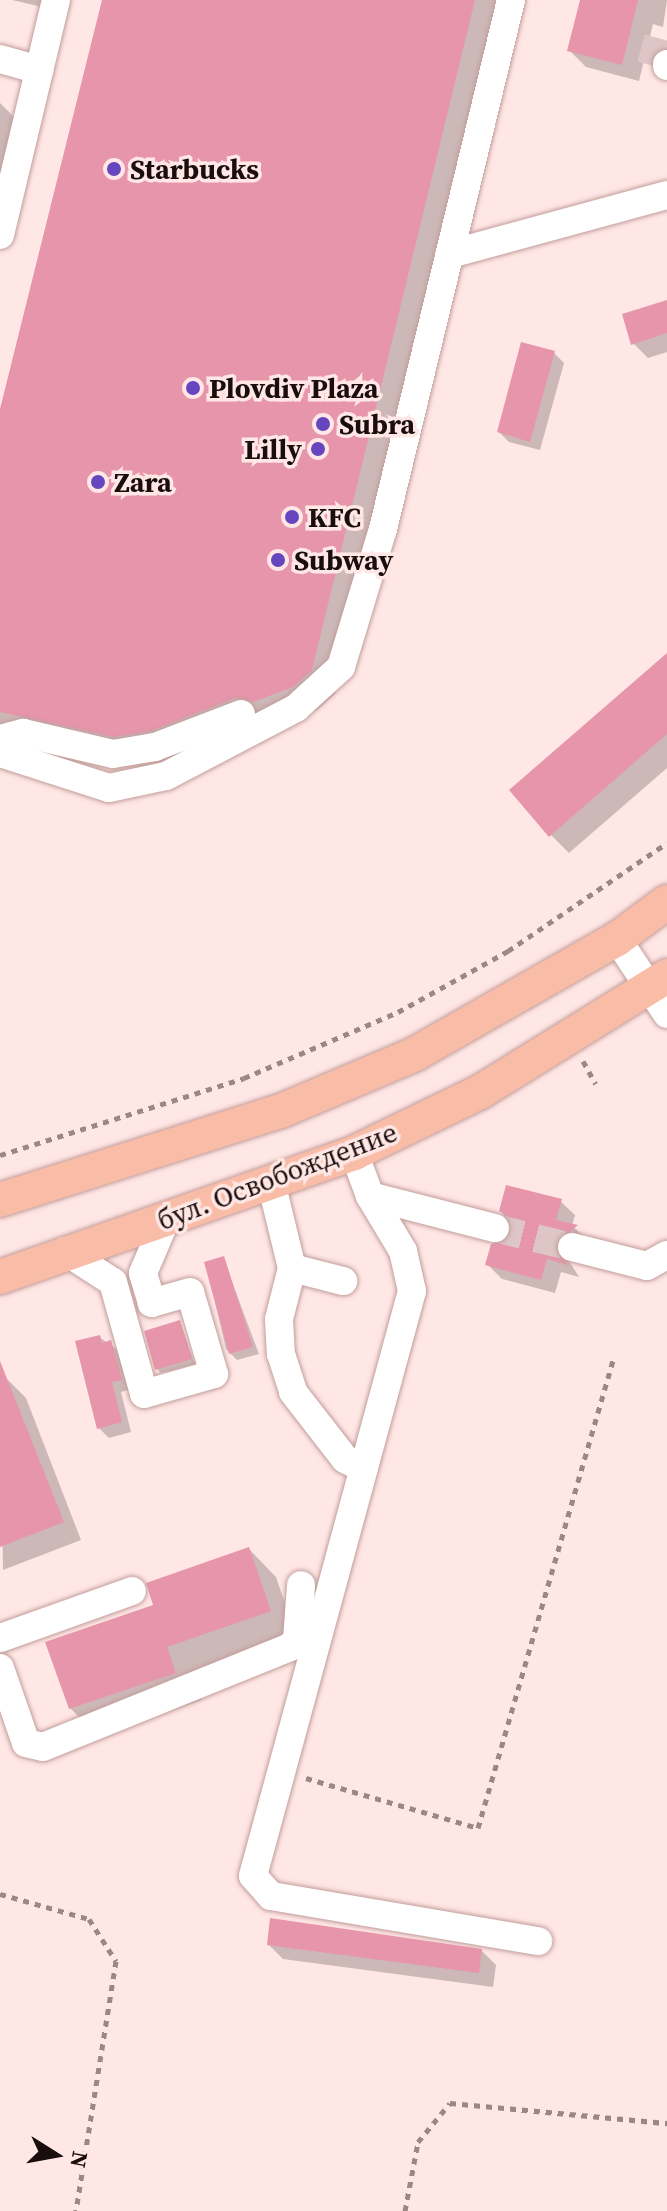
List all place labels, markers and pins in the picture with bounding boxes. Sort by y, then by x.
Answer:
place label: Starbucks [130,152,259,186]
marker: Starbucks [105,160,123,178]
place label: Plovdiv Plaza [209,371,379,405]
marker: Plovdiv Plaza [184,379,202,397]
place label: Subra [339,407,415,441]
marker: Subra [314,415,332,433]
place label: Lilly [244,432,302,466]
marker: Lilly [309,440,327,458]
place label: Zara [114,465,172,499]
marker: Zara [89,473,107,491]
place label: KFC [308,500,361,534]
marker: KFC [283,508,301,526]
place label: Subway [294,543,393,577]
marker: Subway [269,551,287,569]

